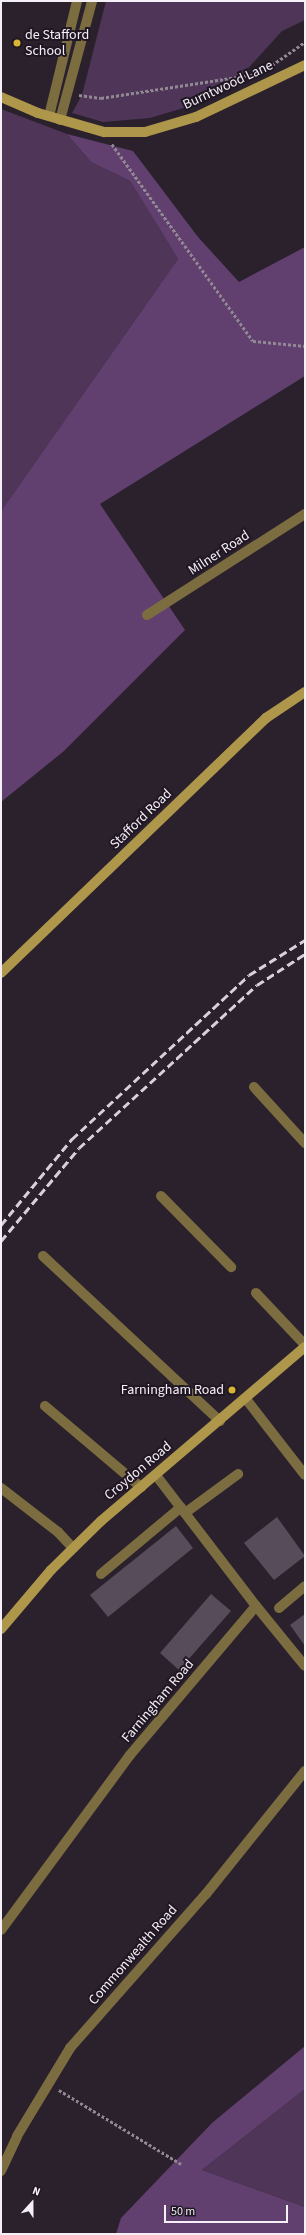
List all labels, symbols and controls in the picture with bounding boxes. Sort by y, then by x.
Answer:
place label: de Stafford School [25,27,89,60]
marker: de Stafford School [12,38,22,48]
street label: Burntwood Lane [180,57,276,113]
street label: Milner Road [185,527,253,579]
street label: Stafford Road [107,785,175,853]
place label: Farningham Road [121,1382,224,1398]
marker: Farningham Road [227,1385,237,1395]
street label: Croydon Road [101,1438,175,1504]
street label: Farningham Road [118,1656,198,1746]
street label: Commonwealth Road [85,1902,181,2008]
north arrow [12,2183,52,2223]
text: N [30,2183,43,2200]
scale bar [166,2197,290,2223]
text: 50 m [171,2203,195,2220]

